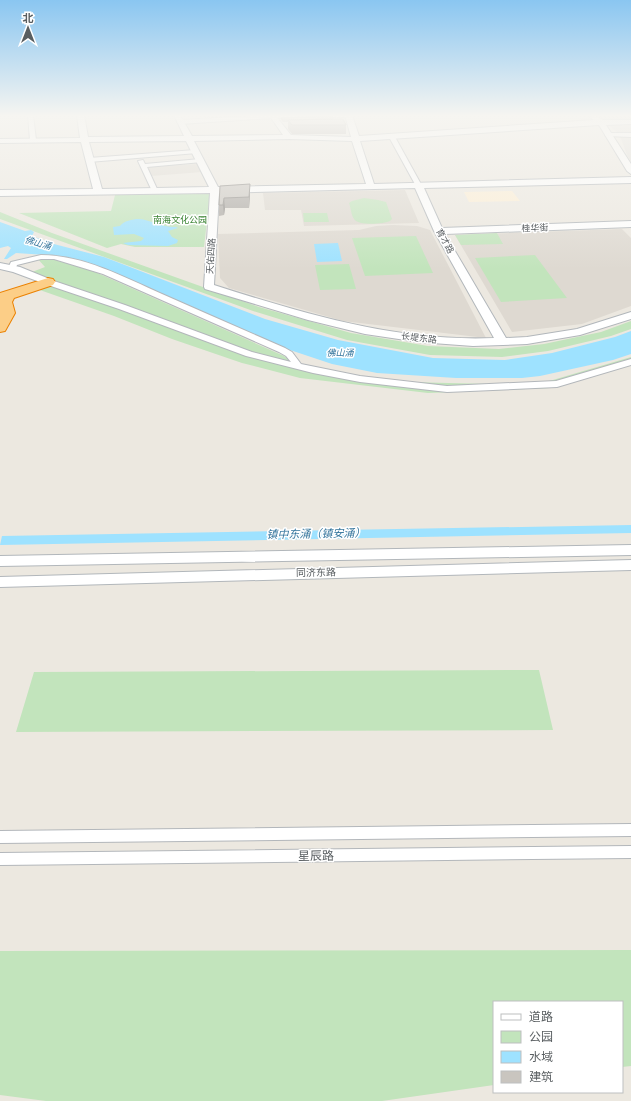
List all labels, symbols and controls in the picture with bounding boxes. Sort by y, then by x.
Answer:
north arrow [8,8,48,48]
text: 北 [23,11,34,26]
park label: 南海文化公园 [153,214,207,226]
street label: 桂华街 [521,222,549,234]
street label: 育才路 [433,226,457,256]
water label: 佛山涌 [23,234,54,253]
street label: 天佑四路 [204,238,218,274]
street label: 长堤东路 [400,330,438,346]
water label: 佛山涌 [326,347,354,359]
water label: 镇中东涌（镇安涌） [266,526,366,542]
street label: 同济东路 [296,566,336,580]
street label: 星辰路 [298,848,334,864]
legend [493,1001,623,1093]
text: 道路 [529,1009,553,1025]
text: 公园 [529,1029,553,1045]
text: 水域 [529,1049,553,1065]
text: 建筑 [529,1069,553,1085]

